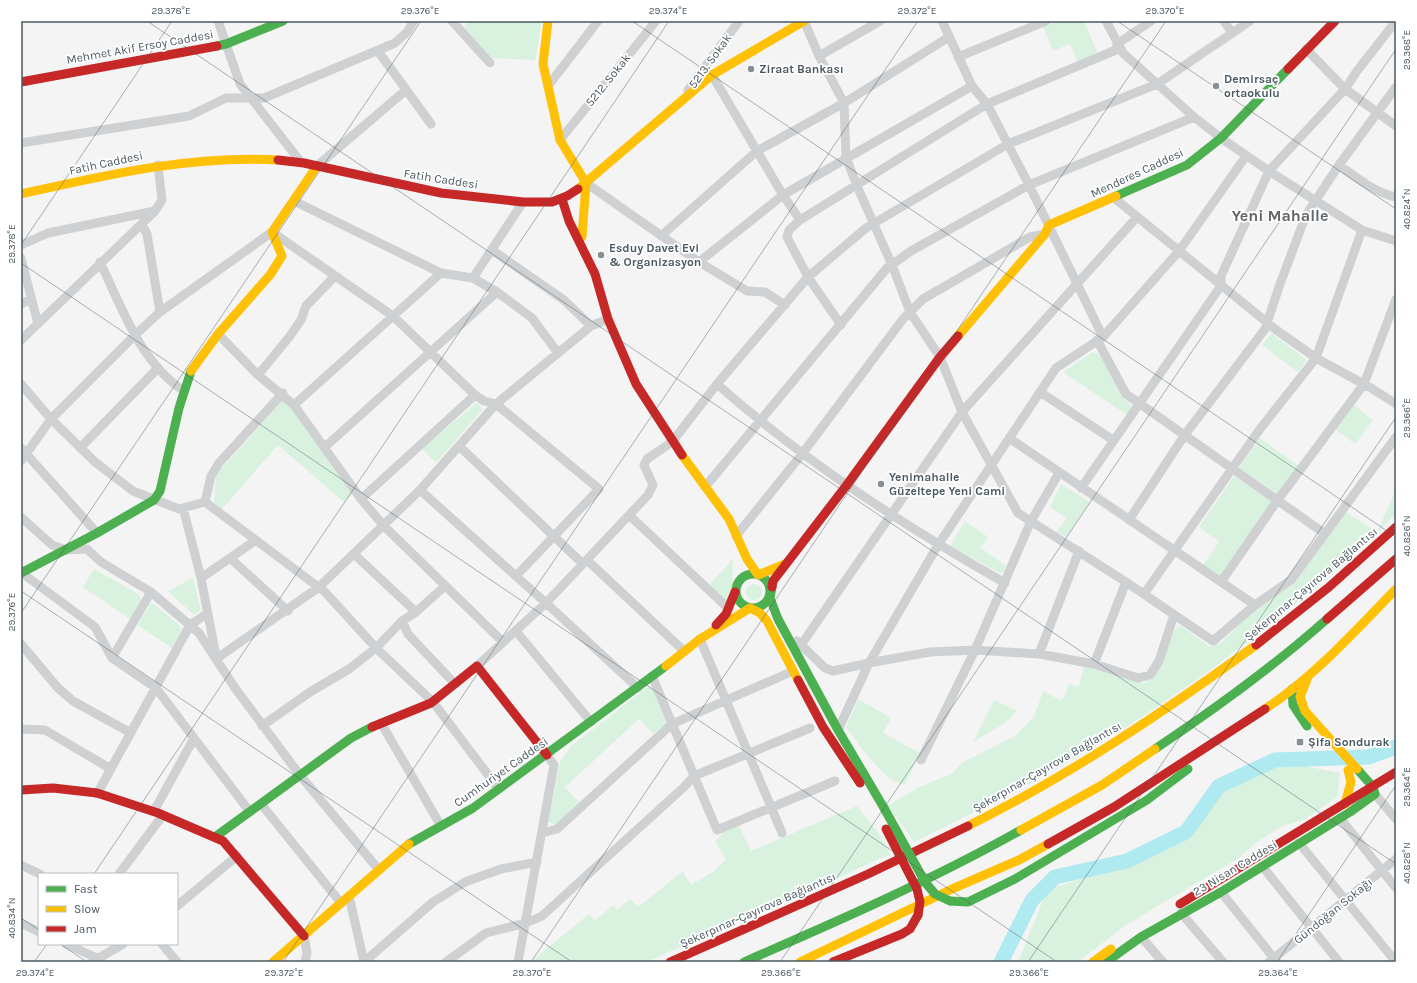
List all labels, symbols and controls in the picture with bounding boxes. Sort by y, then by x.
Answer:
text: 29.378°E [151,5,191,17]
text: 29.376°E [401,5,439,17]
text: 29.374°E [649,5,687,17]
text: 29.372°E [898,5,936,17]
text: 29.370°E [1146,5,1184,17]
street label: Mehmet Akif Ersoy Caddesi [65,27,215,67]
text: 29.368°E [1401,30,1413,70]
street label: 5213. Sokak [686,31,735,91]
street label: 5212. Sokak [583,51,634,109]
place label: Ziraat Bankası [759,62,844,76]
marker: Ziraat Bankası [746,64,756,74]
place label: Demirsaç ortaokulu [1224,72,1280,100]
marker: Demirsaç ortaokulu [1211,81,1221,91]
street label: Menderes Caddesi [1088,145,1186,201]
street label: Fatih Caddesi [68,148,144,178]
street label: Fatih Caddesi [403,166,479,192]
text: 40.824°N [1401,188,1413,230]
district label: Yeni Mahalle [1232,206,1328,225]
text: 29.378°E [6,224,18,264]
place label: Esduy Davet Evi & Organizasyon [609,241,701,269]
marker: Esduy Davet Evi & Organizasyon [596,250,606,260]
text: 29.366°E [1401,398,1413,438]
place label: Yenimahalle Güzeltepe Yeni Cami [889,470,1005,498]
marker: Yenimahalle Güzeltepe Yeni Cami [876,479,886,489]
text: 40.826°N [1401,515,1413,557]
street label: Şekerpınar-Çayırova Bağlantısı [1242,524,1380,644]
text: 29.376°E [6,593,18,631]
street label: Şekerpınar-Çayırova Bağlantısı [970,719,1124,815]
street label: Cumhuriyet Caddesi [451,734,551,810]
place label: Şifa Sondurak [1308,735,1390,749]
marker: Şifa Sondurak [1295,737,1305,747]
text: 29.364°E [1401,767,1413,807]
street label: 23 Nisan Caddesi [1190,837,1280,899]
text: 40.828°N [1401,842,1413,884]
street label: Şekerpınar-Çayırova Bağlantısı [678,869,838,951]
legend [38,873,178,945]
street label: Gündoğan Sokağı [1291,875,1375,947]
text: Fast [74,882,98,896]
text: 40.834°N [6,897,18,939]
text: Slow [74,902,100,916]
text: Jam [74,922,97,936]
text: 29.374°E [16,967,54,979]
text: 29.372°E [265,967,303,979]
text: 29.370°E [513,967,551,979]
text: 29.368°E [761,967,801,979]
text: 29.366°E [1009,967,1049,979]
text: 29.364°E [1258,967,1298,979]

